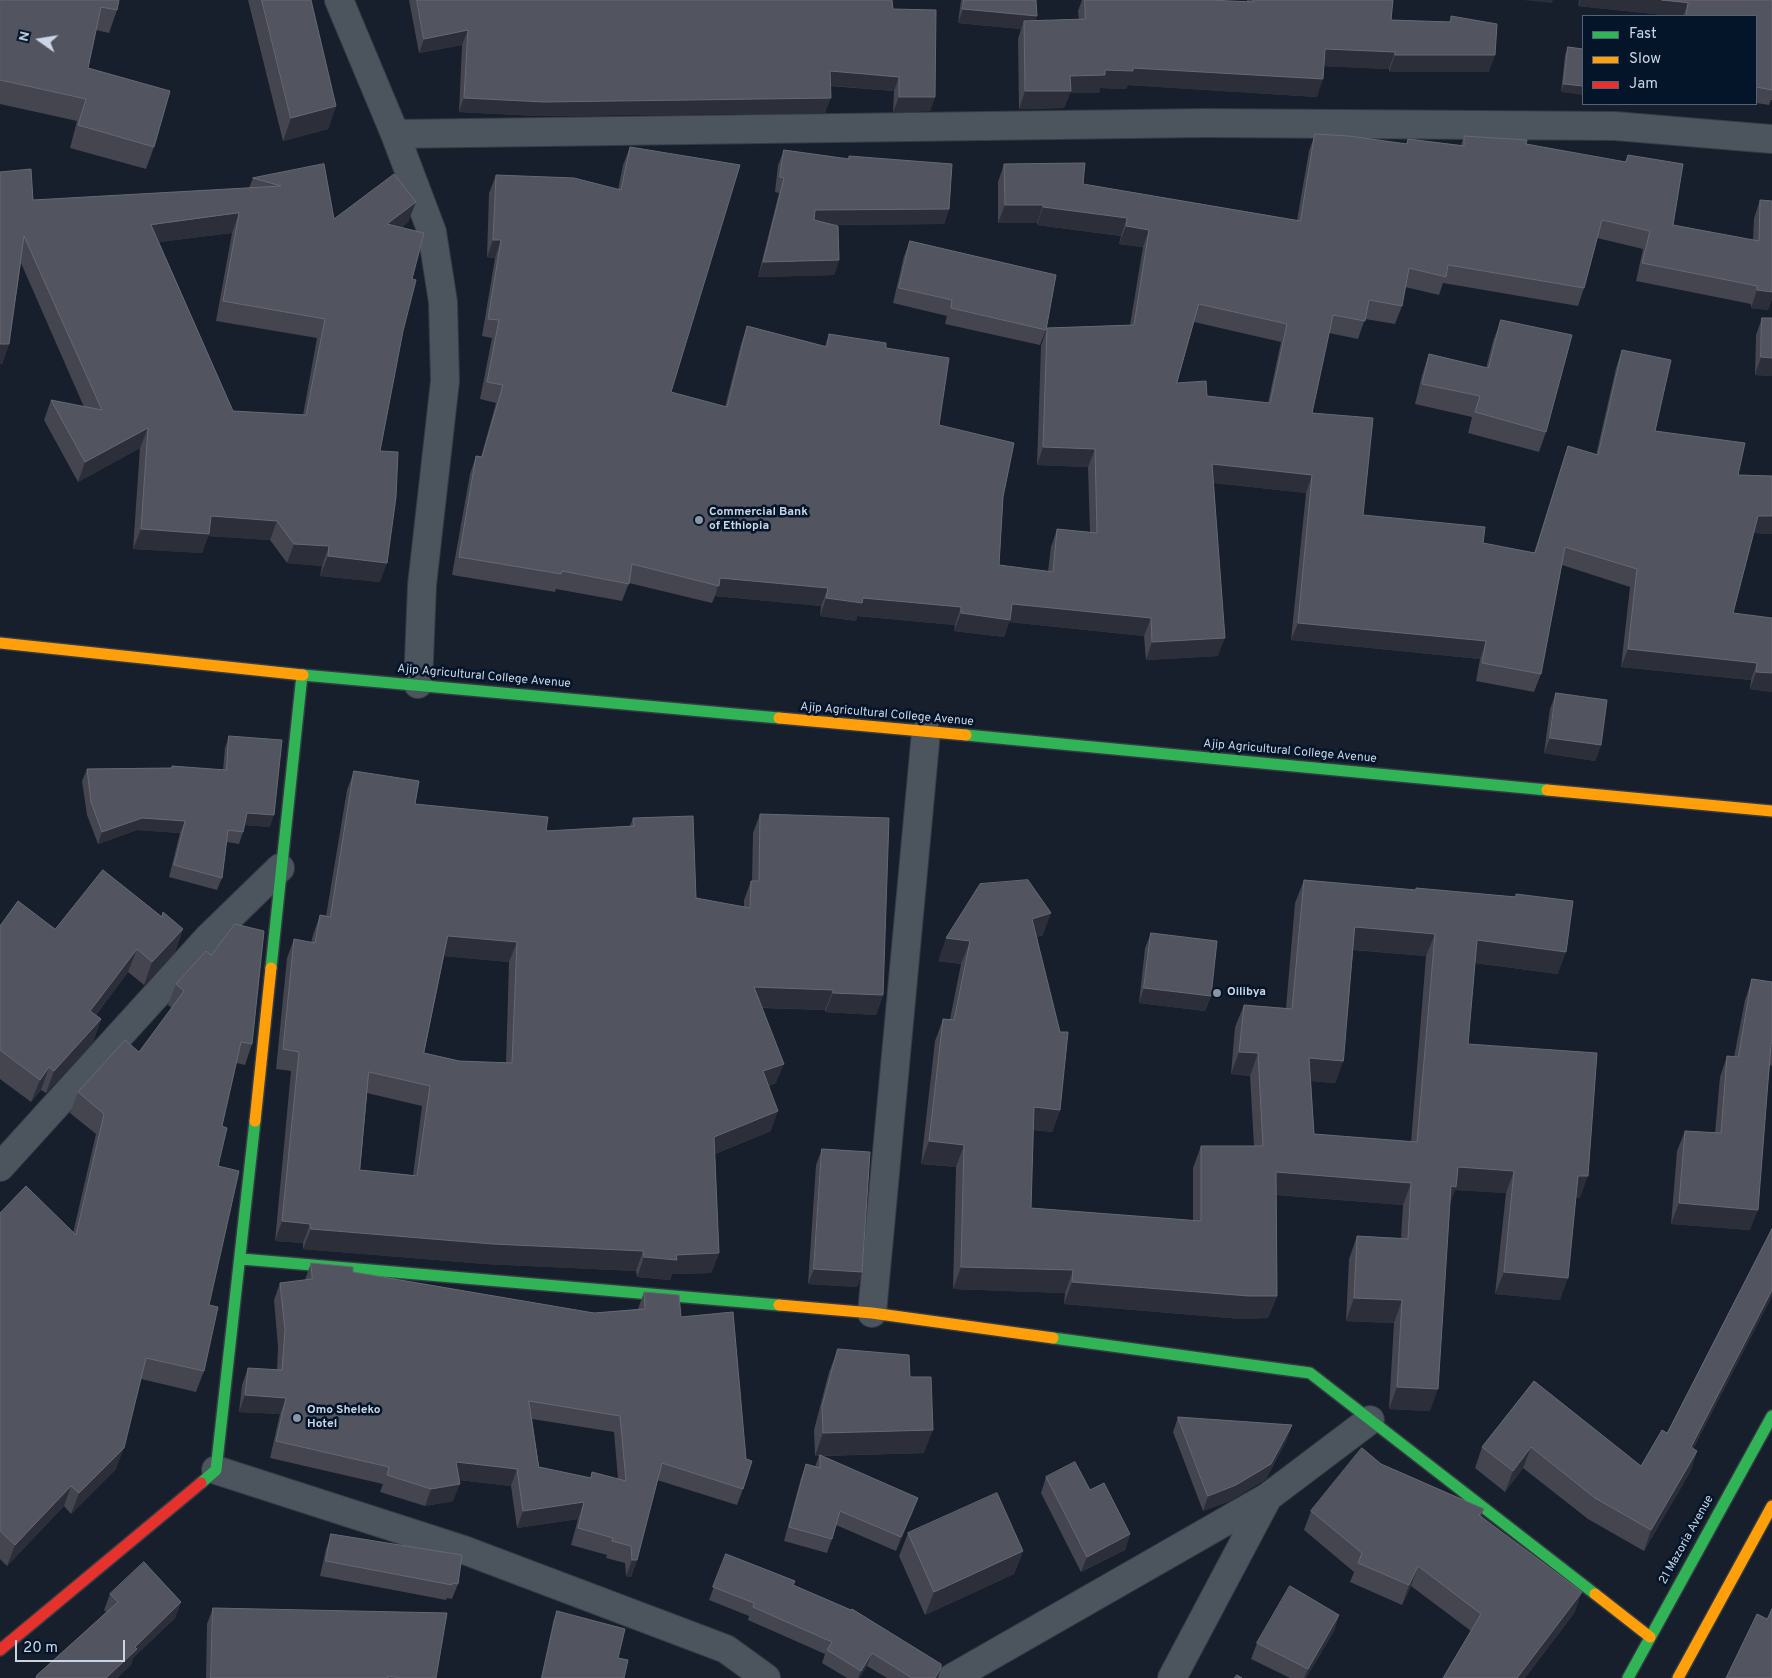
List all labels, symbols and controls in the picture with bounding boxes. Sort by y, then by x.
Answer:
north arrow [15,15,65,65]
legend [1582,15,1757,105]
text: Fast [1629,25,1657,44]
text: N [15,30,34,43]
text: Slow [1629,50,1661,69]
text: Jam [1629,75,1658,94]
place label: Commercial Bank of Ethiopia [709,506,808,534]
marker: Commercial Bank of Ethiopia [693,514,705,526]
street label: Ajip Agricultural College Avenue [397,662,571,692]
street label: Ajip Agricultural College Avenue [800,700,974,730]
street label: Ajip Agricultural College Avenue [1203,737,1377,767]
place label: Oilibya [1227,986,1266,1000]
marker: Oilibya [1211,987,1223,999]
place label: Omo Sheleko Hotel [307,1404,381,1432]
marker: Omo Sheleko Hotel [291,1412,303,1424]
street label: 21 Mazoria Avenue [1657,1493,1717,1587]
scale bar [18,1630,128,1662]
text: 20 m [23,1639,58,1658]

